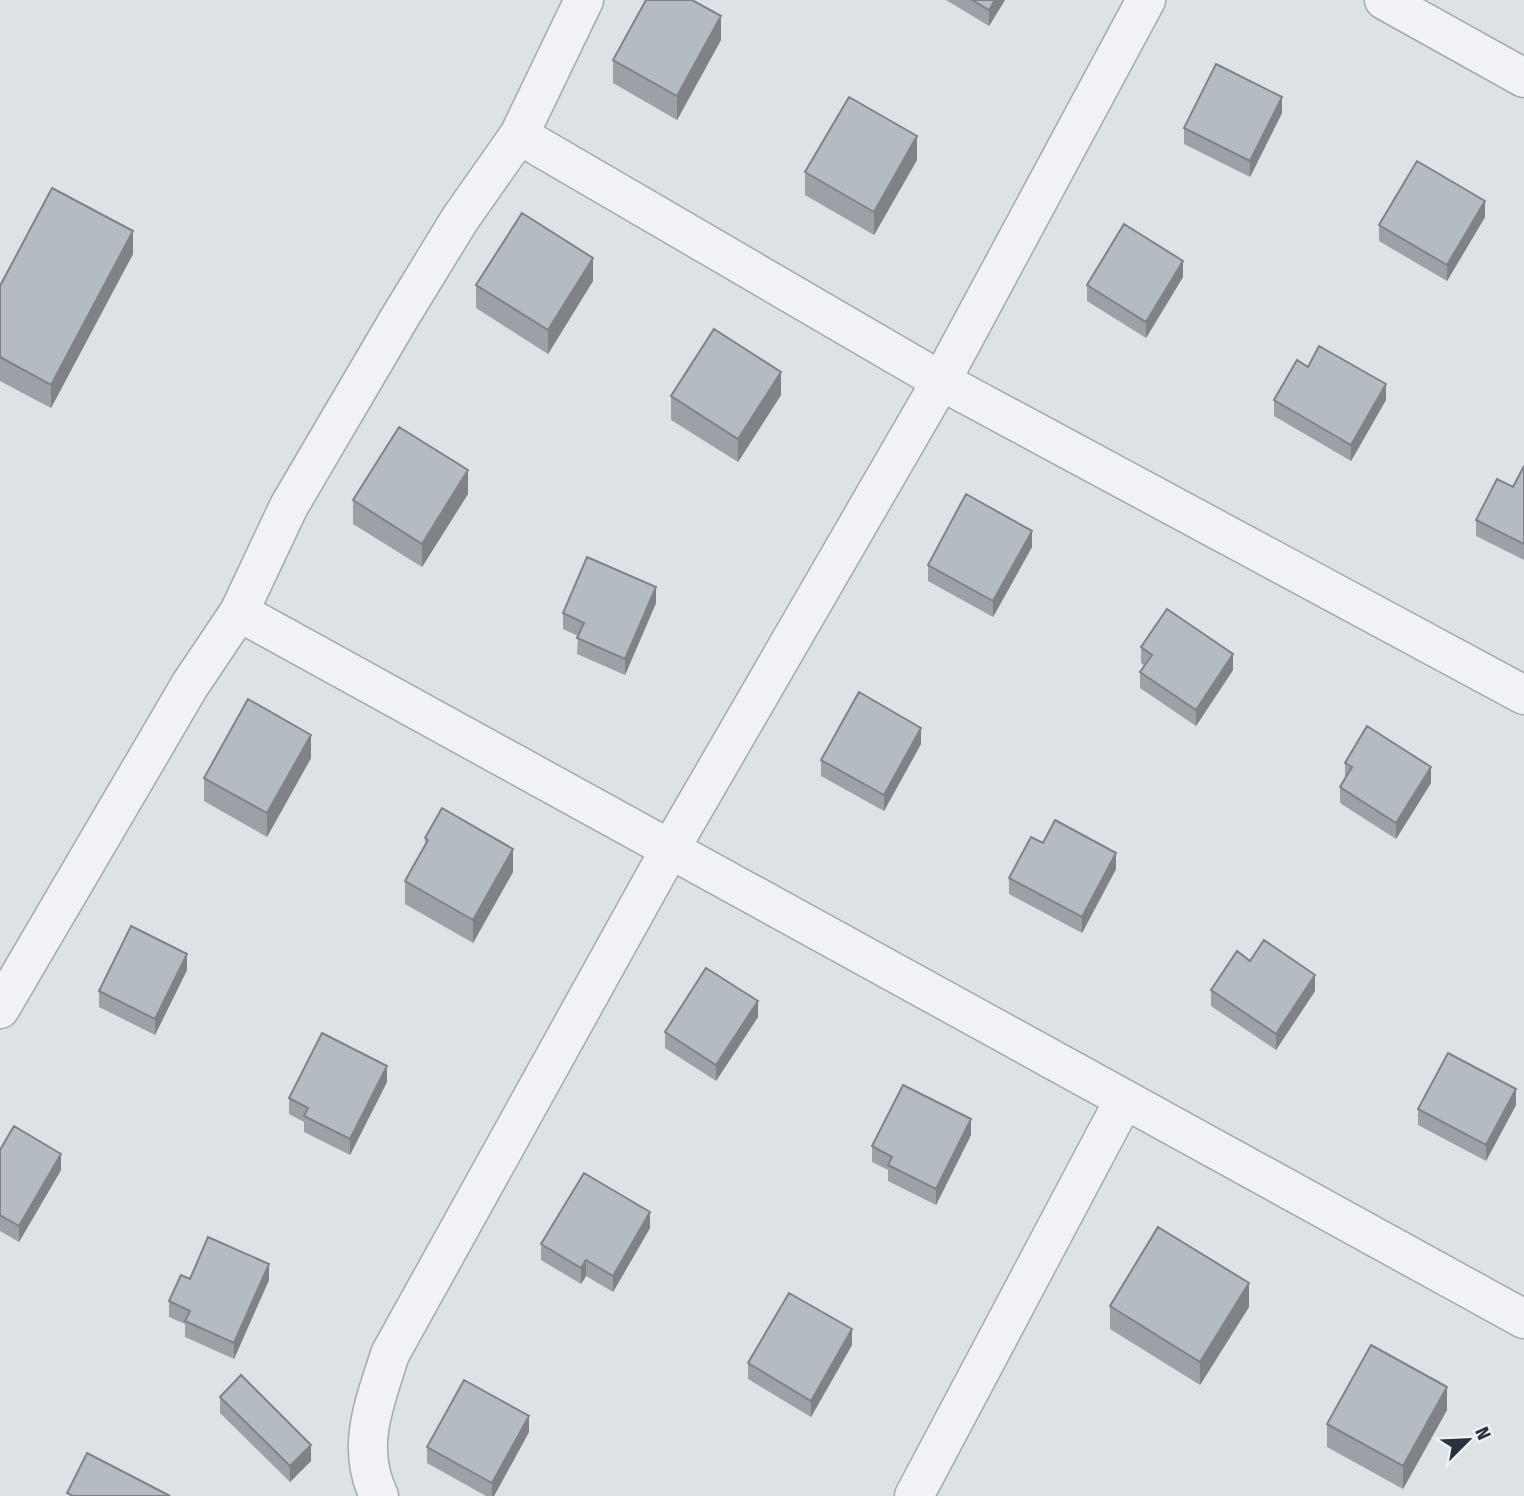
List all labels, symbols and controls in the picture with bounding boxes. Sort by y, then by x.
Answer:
north arrow [1433,1405,1503,1475]
text: N [1470,1423,1496,1443]

